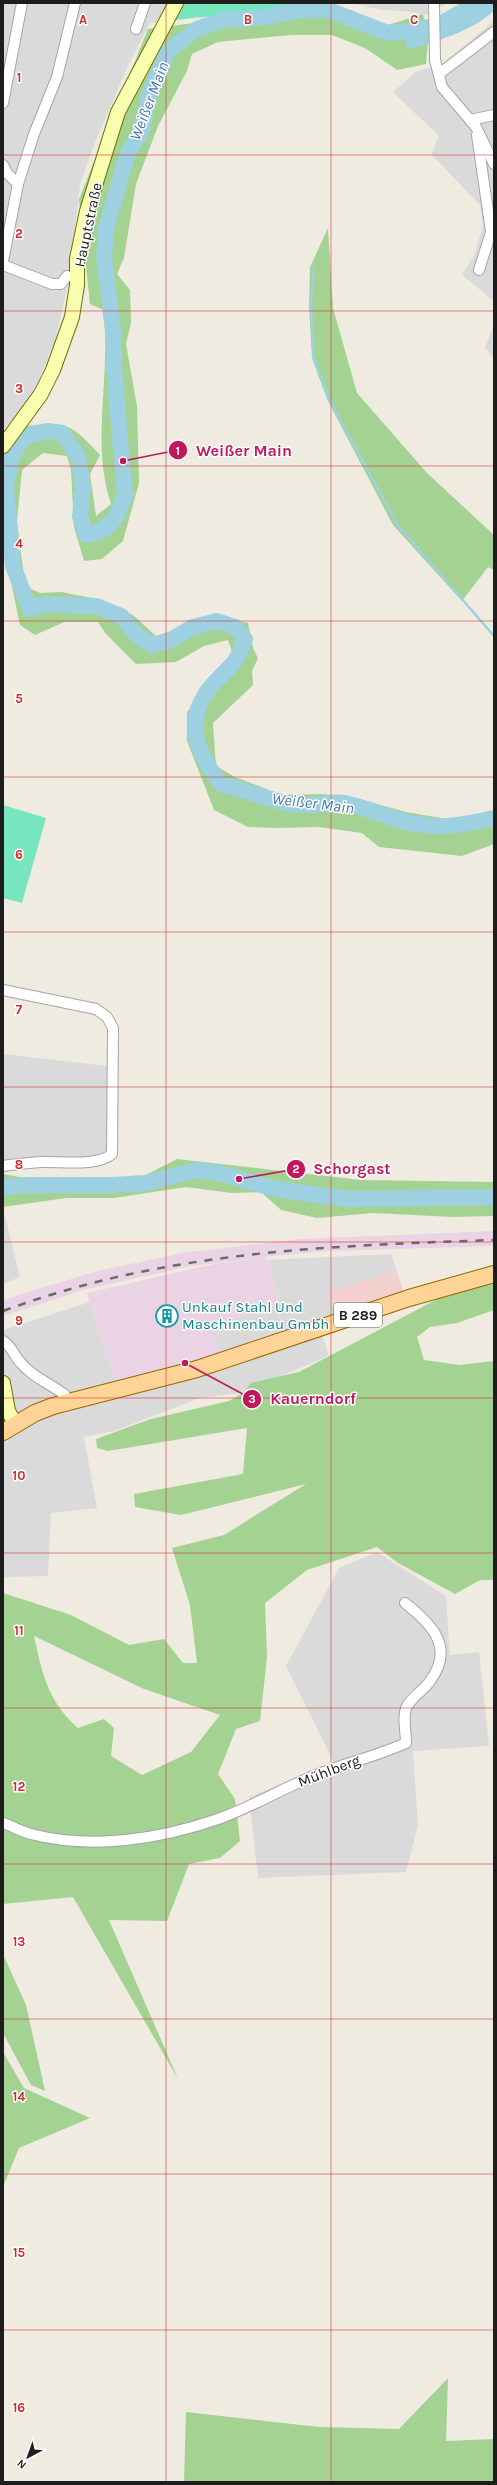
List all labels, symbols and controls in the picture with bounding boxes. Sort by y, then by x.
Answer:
text: A [79,12,87,27]
text: B [244,12,252,27]
text: C [410,12,418,27]
water label: Weißer Main [125,59,173,143]
text: 1 [17,70,21,85]
street label: Hauptstraße [70,181,106,269]
text: 2 [15,226,23,241]
text: 3 [15,381,23,396]
callout: Weißer Main [168,436,300,464]
text: Weißer Main [196,441,292,460]
text: 1 [176,444,180,458]
text: 4 [15,536,23,551]
text: 5 [15,691,23,706]
water label: Weißer Main [271,789,355,817]
text: 6 [15,847,23,862]
text: 7 [16,1002,23,1017]
callout: Schorgast [286,1155,399,1183]
text: 8 [15,1157,23,1172]
text: Schorgast [313,1159,391,1178]
text: 2 [292,1162,300,1176]
place label: Unkauf Stahl Und Maschinenbau Gmbh [182,1298,329,1333]
building icon: Unkauf Stahl Und Maschinenbau Gmbh [154,1303,180,1329]
road number: B 289 [334,1303,382,1327]
text: 9 [15,1313,23,1328]
callout: Kauerndorf [242,1385,364,1413]
text: Kauerndorf [270,1389,356,1408]
text: 3 [248,1392,256,1406]
text: 10 [13,1468,25,1483]
text: 11 [14,1623,24,1638]
street label: Mühlberg [295,1751,363,1791]
text: 12 [13,1779,25,1794]
text: 13 [13,1934,25,1949]
text: 14 [13,2089,25,2104]
text: 15 [13,2245,26,2260]
text: 16 [13,2400,25,2415]
north arrow [8,2437,48,2477]
text: N [15,2457,29,2472]

